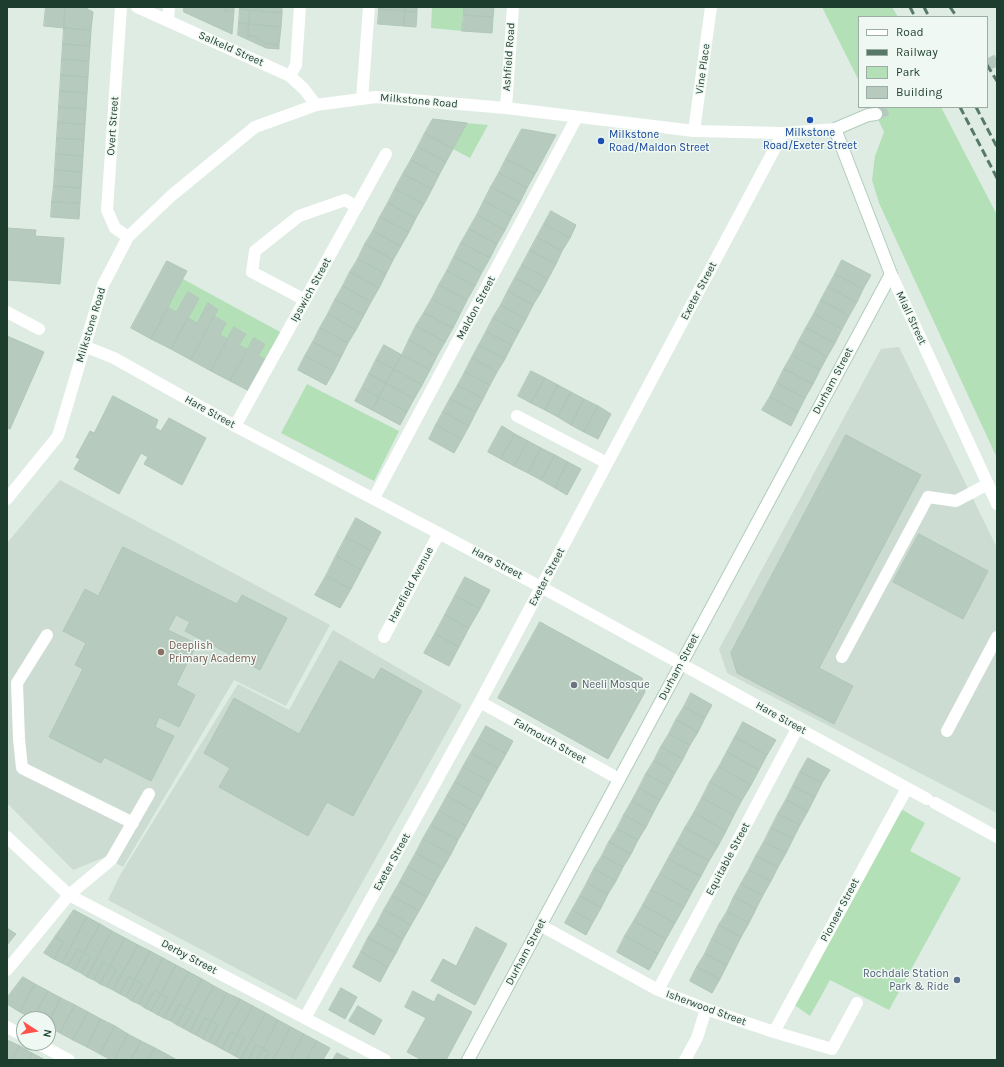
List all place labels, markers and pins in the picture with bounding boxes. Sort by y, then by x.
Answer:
marker: Milkstone Road/Exeter Street [805,115,815,125]
place label: Milkstone Road/Exeter Street [763,126,857,152]
place label: Milkstone Road/Maldon Street [609,128,709,154]
marker: Milkstone Road/Maldon Street [596,136,606,146]
place label: Deeplish Primary Academy [169,639,256,665]
marker: Deeplish Primary Academy [156,647,166,657]
place label: Neeli Mosque [582,678,650,692]
marker: Neeli Mosque [569,680,579,690]
place label: Rochdale Station Park & Ride [863,967,949,993]
marker: Rochdale Station Park & Ride [952,975,962,985]

